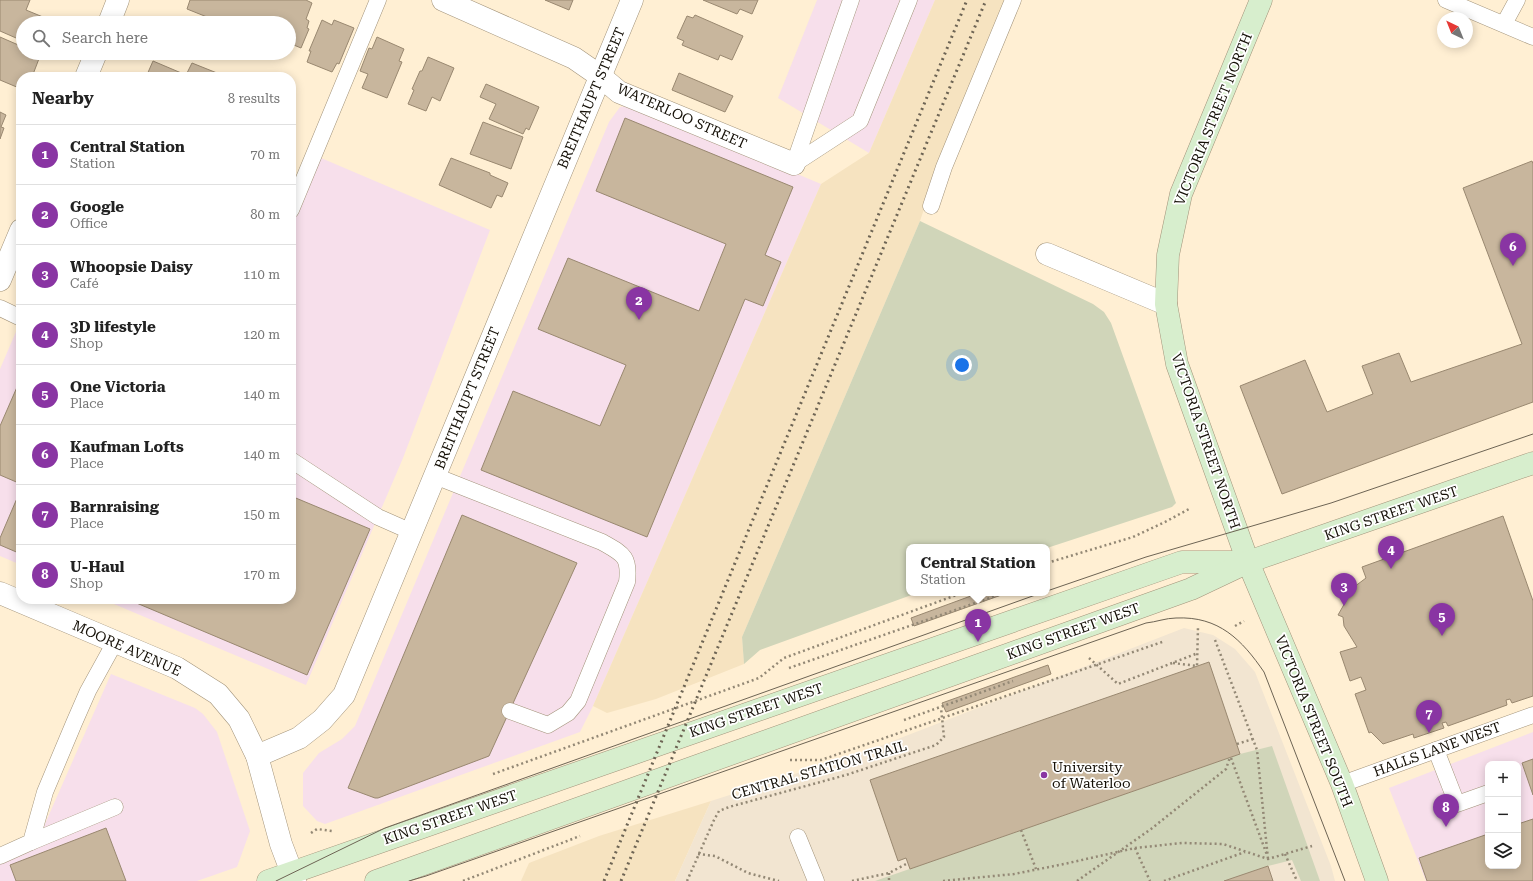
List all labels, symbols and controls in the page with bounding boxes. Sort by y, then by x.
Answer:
north arrow [1437,12,1473,48]
search box [16,16,296,60]
street label: BREITHAUPT STREET [554,25,628,171]
icon: search [30,27,52,49]
text: Search here [62,29,148,47]
street label: VICTORIA STREET NORTH [1171,30,1255,208]
street label: WATERLOO STREET [615,80,749,152]
text: Nearby [32,88,94,108]
text: 8 results [228,91,280,106]
text: Central Station [70,138,185,156]
text: 1 [41,147,49,162]
text: 70 m [250,147,280,162]
text: Station [70,156,115,171]
text: Google [70,198,124,216]
text: 2 [41,207,49,222]
text: 80 m [250,207,280,222]
text: Office [70,216,108,231]
pin: 6 [1500,233,1526,266]
text: Whoopsie Daisy [70,258,193,276]
text: 3 [41,267,49,282]
text: 110 m [243,267,280,282]
text: Café [70,276,99,291]
pin: 2 [626,287,652,320]
text: 3D lifestyle [70,318,156,336]
street label: BREITHAUPT STREET [431,325,503,471]
text: 4 [41,327,49,342]
text: 120 m [243,327,280,342]
text: Shop [70,336,103,351]
street label: VICTORIA STREET NORTH [1168,351,1244,531]
your location [952,355,972,375]
text: One Victoria [70,378,166,396]
text: 5 [41,387,49,402]
text: 140 m [243,387,280,402]
text: Place [70,396,104,411]
text: Kaufman Lofts [70,438,184,456]
text: 6 [41,447,49,462]
text: 140 m [243,447,280,462]
text: Place [70,456,104,471]
street label: KING STREET WEST [1322,483,1460,543]
text: Barnraising [70,498,159,516]
text: 7 [41,507,49,522]
text: 150 m [243,507,280,522]
text: Place [70,516,104,531]
pin: 4 [1378,536,1404,569]
popup [906,544,1050,596]
text: Central Station [921,554,1035,572]
text: U-Haul [70,558,124,576]
text: 8 [41,567,49,582]
text: 170 m [243,567,280,582]
text: Station [921,572,966,587]
pin: 3 [1331,573,1357,606]
text: Shop [70,576,103,591]
street label: KING STREET WEST [1004,599,1142,663]
pin: 5 [1429,603,1455,636]
pin: 1 [965,609,991,642]
street label: MOORE AVENUE [70,617,184,679]
street label: VICTORIA STREET SOUTH [1272,633,1356,810]
street label: KING STREET WEST [687,680,825,740]
pin: 7 [1416,700,1442,733]
street label: HALLS LANE WEST [1371,719,1503,779]
street label: CENTRAL STATION TRAIL [730,737,909,803]
place label: University of Waterloo [1052,759,1131,791]
map controls [1485,761,1521,869]
button: + [1485,761,1521,797]
marker: University of Waterloo [1039,770,1049,780]
street label: KING STREET WEST [381,787,519,847]
pin: 8 [1433,794,1459,827]
button: − [1485,797,1521,833]
button: layers [1485,833,1521,869]

